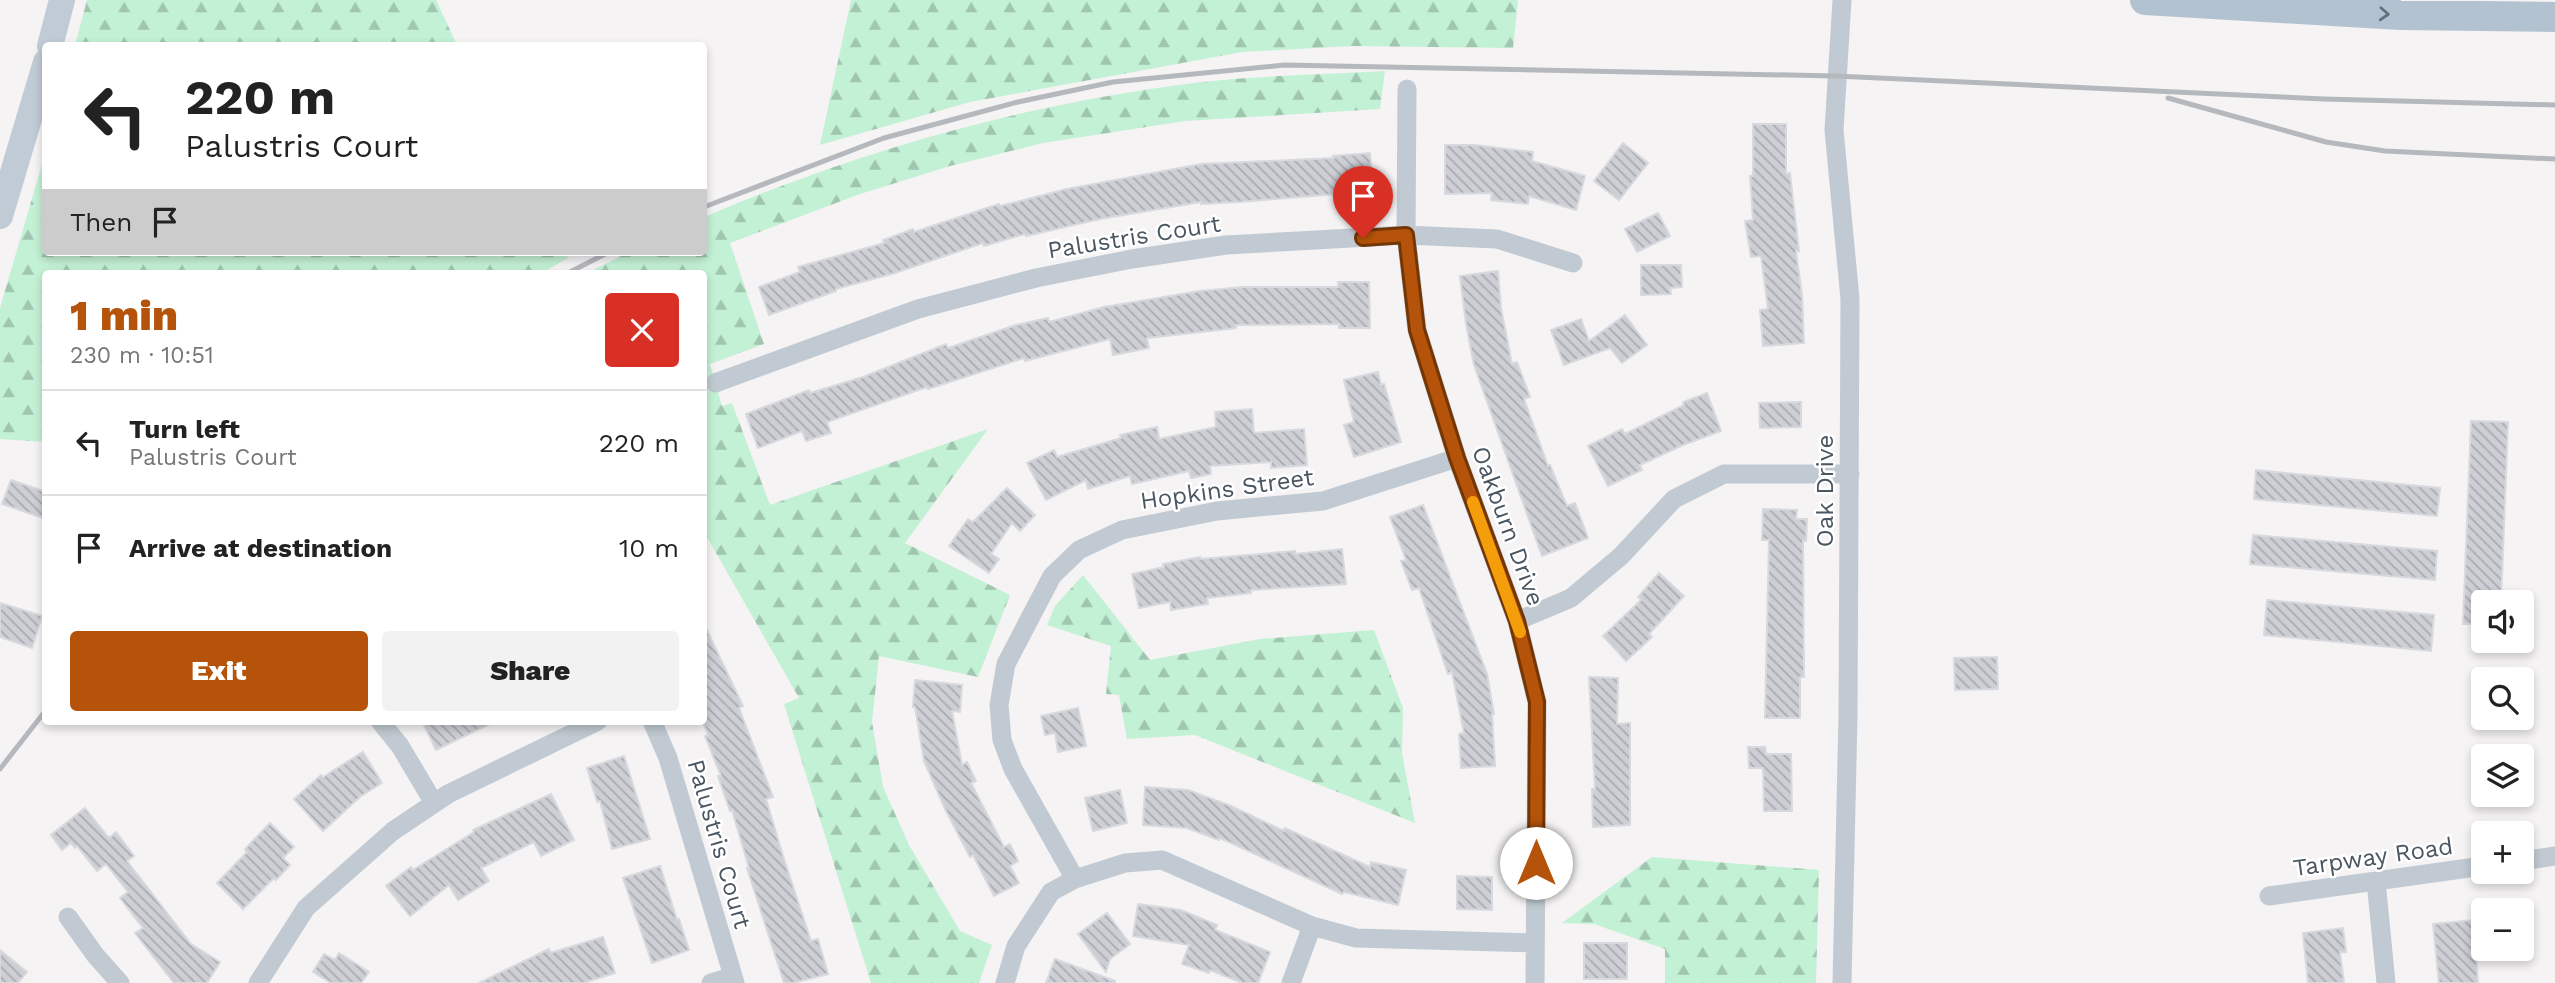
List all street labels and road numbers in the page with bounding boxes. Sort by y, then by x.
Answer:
street label: Palustris Court [1045,209,1223,265]
street label: Oak Drive [1811,435,1839,547]
street label: Oakburn Drive [1466,442,1550,610]
street label: Hopkins Street [1139,463,1315,515]
street label: Palustris Court [681,756,757,932]
street label: Tarpway Road [2291,832,2455,882]

